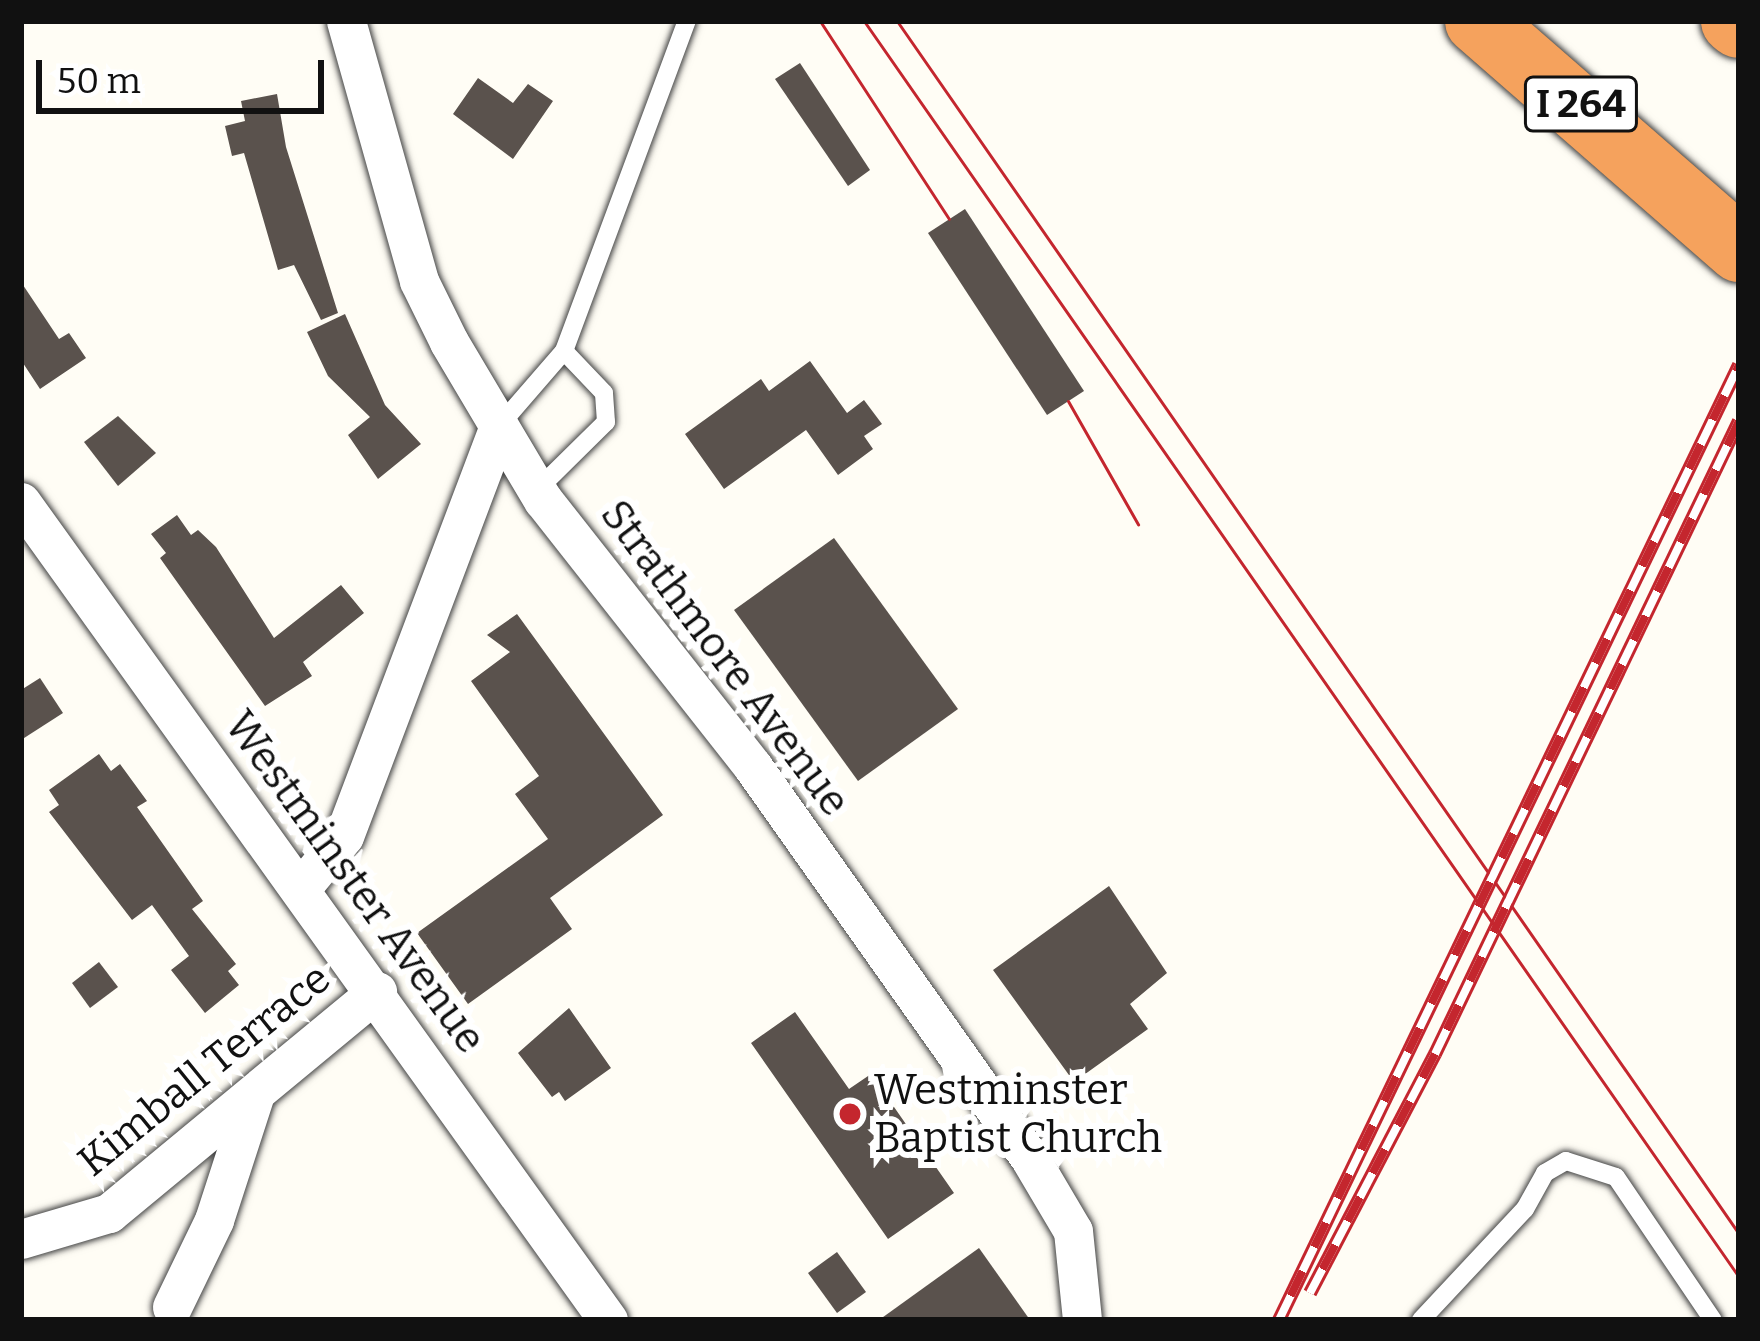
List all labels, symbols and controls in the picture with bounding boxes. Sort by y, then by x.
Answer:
scale bar [42,36,330,110]
text: 50 m [57,59,141,103]
road number: I 264 [1521,71,1641,137]
street label: Strathmore Avenue [590,490,860,826]
street label: Westminster Avenue [214,701,496,1063]
street label: Kimball Terrace [68,953,340,1187]
place label: Westminster Baptist Church [874,1065,1162,1164]
marker: Westminster Baptist Church [837,1101,863,1127]

